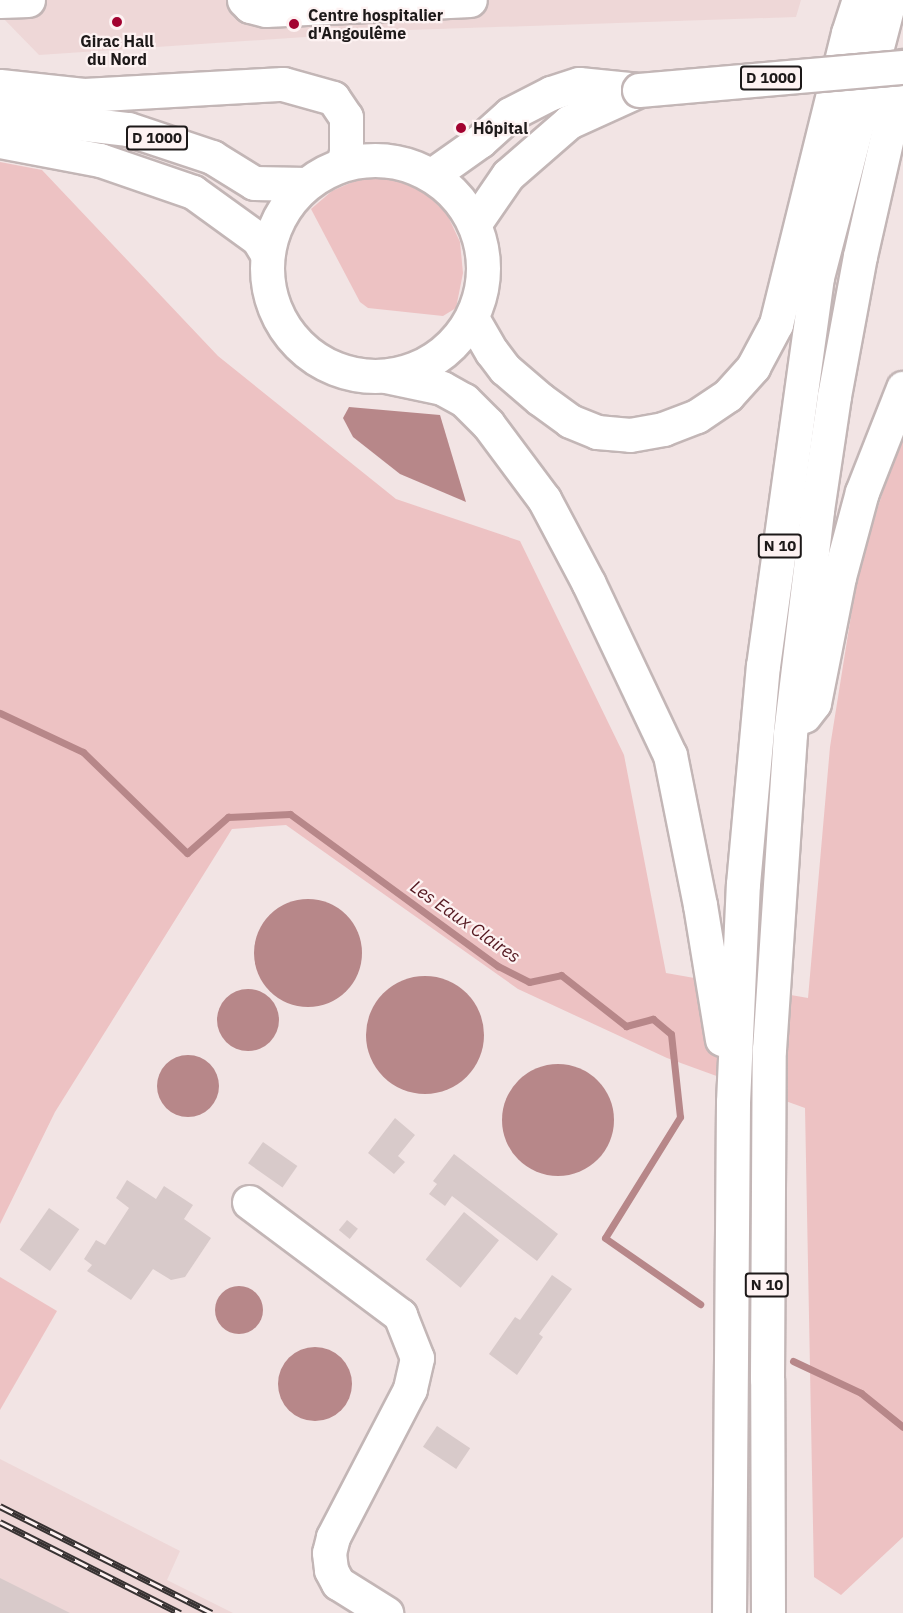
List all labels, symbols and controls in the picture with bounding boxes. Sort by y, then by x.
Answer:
place label: Centre hospitalier d'Angoulême [308,5,443,43]
marker: Girac Hall du Nord [110,15,124,29]
marker: Centre hospitalier d'Angoulême [285,15,303,33]
place label: Girac Hall du Nord [80,31,154,69]
road number: D 1000 [740,66,802,90]
place label: Hôpital [473,118,528,138]
marker: Hôpital [454,121,468,135]
road number: D 1000 [126,126,188,150]
road number: N 10 [758,534,802,558]
water label: Les Eaux Claires [406,876,524,968]
road number: N 10 [744,1273,789,1297]

